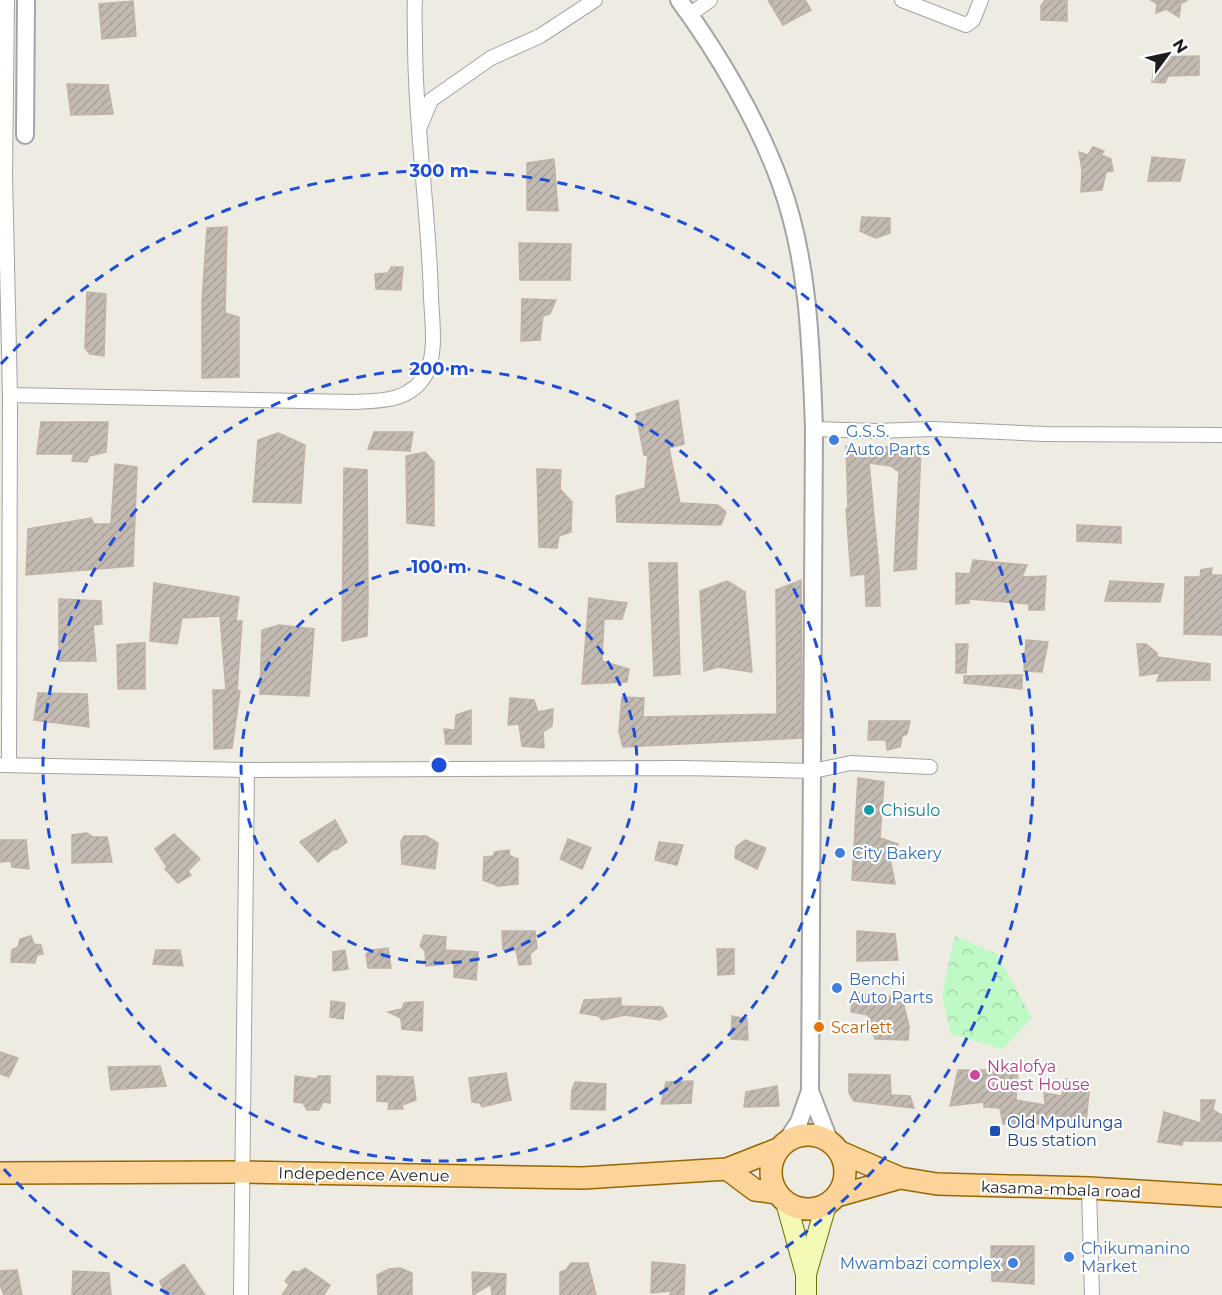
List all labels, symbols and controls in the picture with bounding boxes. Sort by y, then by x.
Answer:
north arrow [1138,24,1198,84]
text: N [1169,36,1192,57]
text: 300 m [408,160,469,182]
text: 200 m [409,358,469,380]
place label: G.S.S. Auto Parts [846,422,930,459]
marker: G.S.S. Auto Parts [827,433,841,447]
text: 100 m [411,556,467,578]
centre of rings [429,755,449,775]
place label: Chisulo [881,801,940,820]
marker: Chisulo [862,803,876,817]
place label: City Bakery [852,844,942,863]
marker: City Bakery [833,846,847,860]
place label: Benchi Auto Parts [849,970,933,1007]
marker: Benchi Auto Parts [830,981,844,995]
place label: Scarlett [831,1018,893,1037]
marker: Scarlett [812,1020,826,1034]
place label: Nkalofya Guest House [987,1057,1090,1094]
marker: Nkalofya Guest House [968,1068,982,1082]
place label: Old Mpulunga Bus station [1007,1113,1123,1150]
marker: Old Mpulunga Bus station [988,1124,1002,1138]
street label: Indepedence Avenue [278,1164,450,1185]
street label: kasama-mbala road [981,1177,1141,1202]
place label: Chikumanino Market [1081,1239,1190,1276]
marker: Chikumanino Market [1062,1250,1076,1264]
place label: Mwambazi complex [840,1254,1001,1273]
marker: Mwambazi complex [1006,1256,1020,1270]

